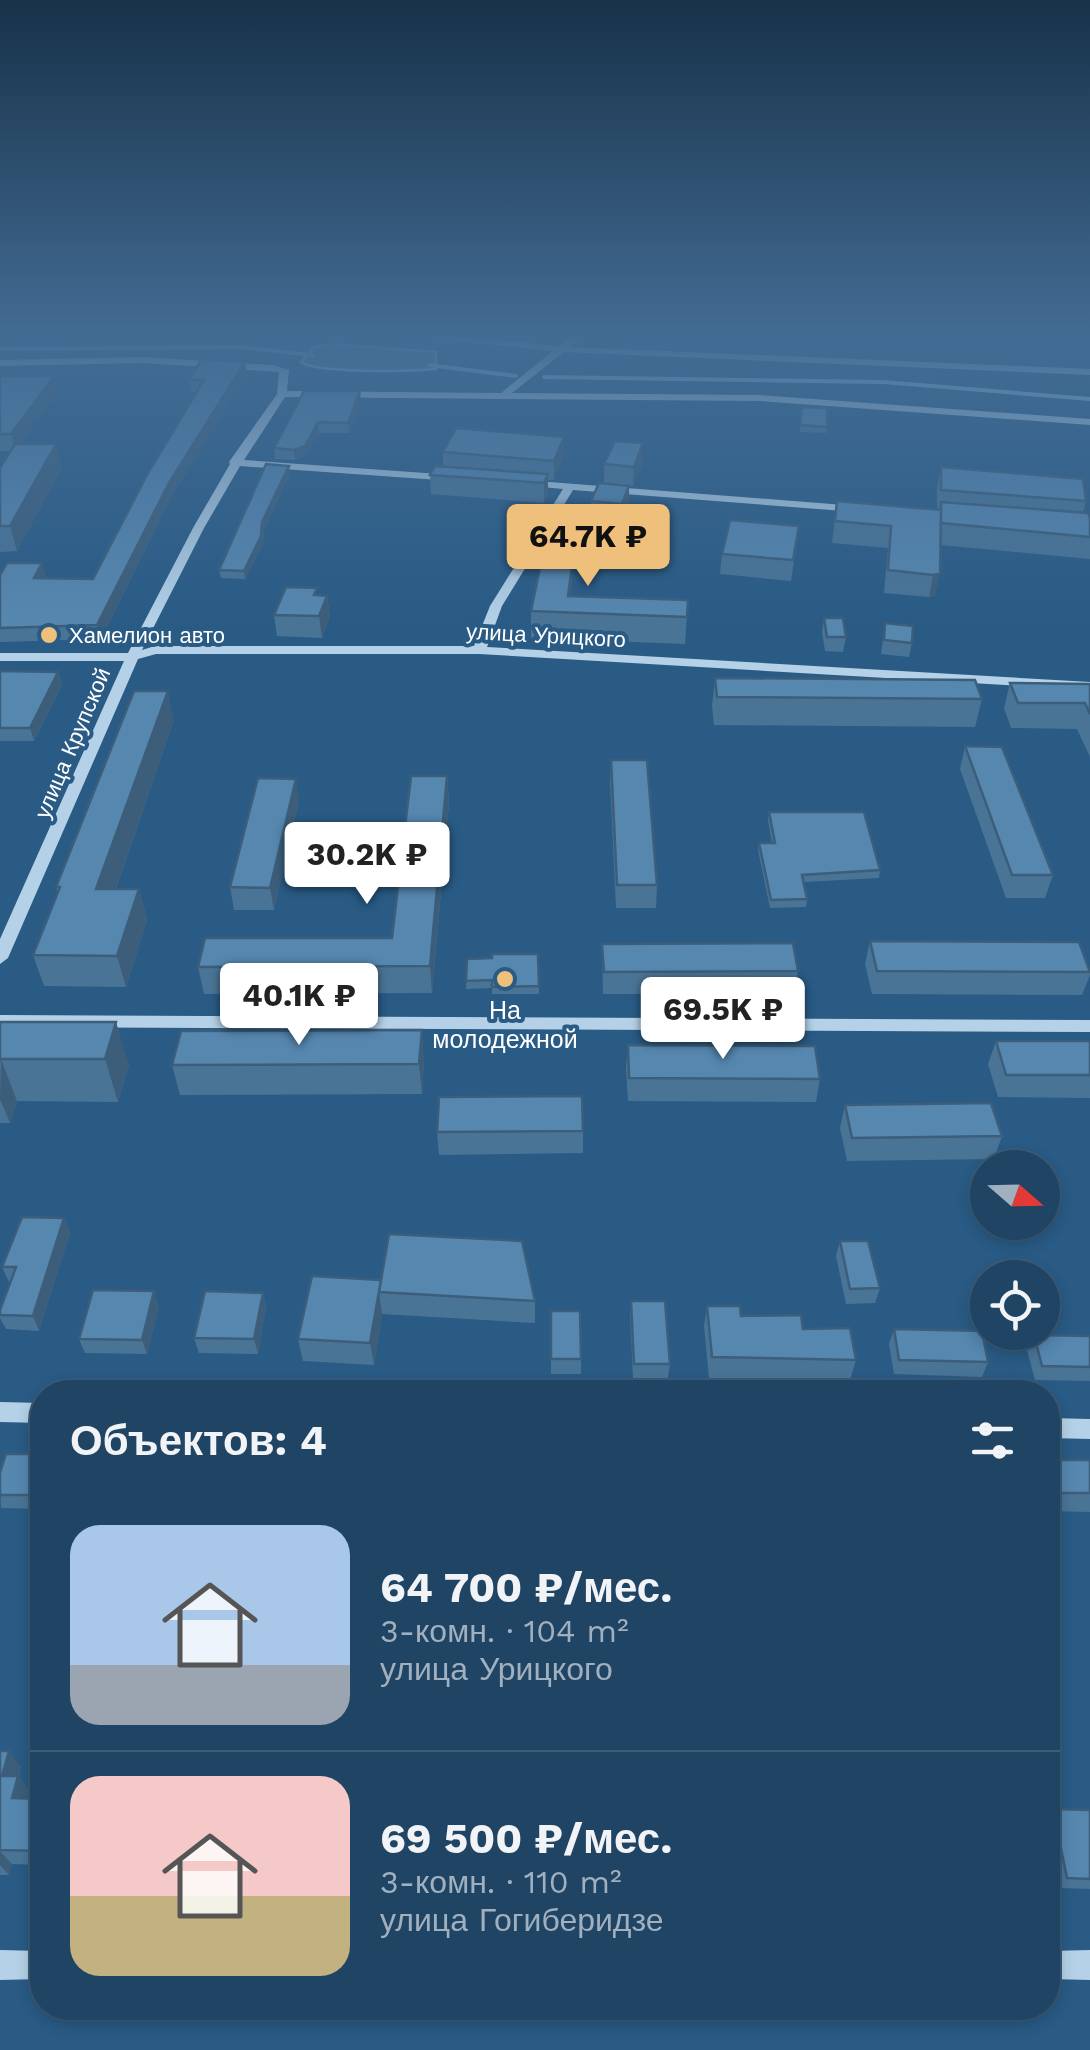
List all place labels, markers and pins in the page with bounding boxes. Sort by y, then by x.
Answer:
pin: 64.7K ₽ [496,504,680,589]
place label: Хамелион авто [69,623,225,648]
marker: Хамелион авто [38,624,60,646]
pin: 30.2K ₽ [275,822,459,907]
pin: 40.1K ₽ [207,963,391,1048]
marker: На молодежной [494,968,516,990]
pin: 69.5K ₽ [631,977,815,1062]
place label: На молодежной [432,996,578,1054]

